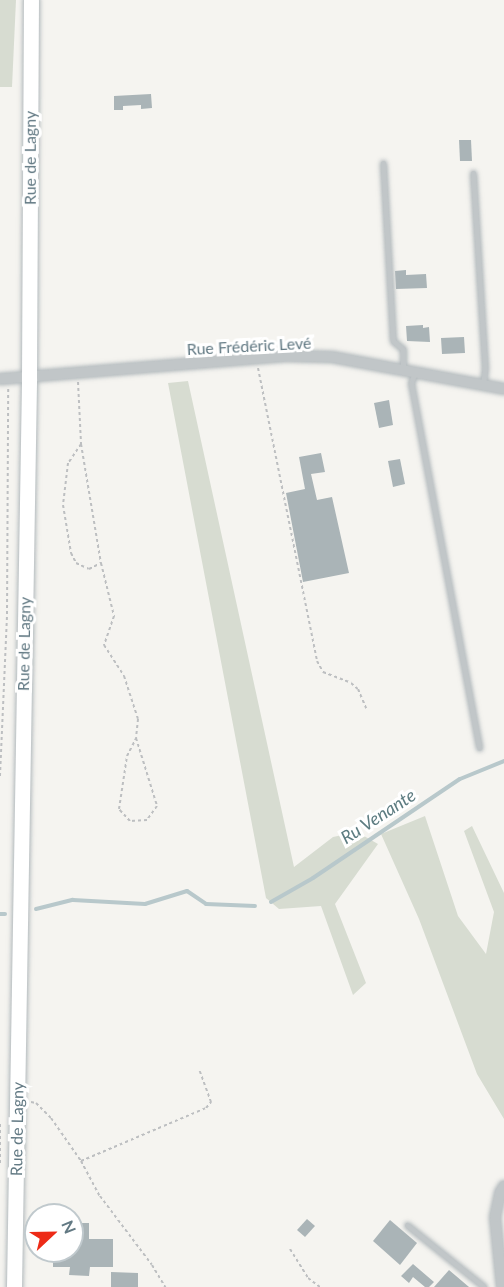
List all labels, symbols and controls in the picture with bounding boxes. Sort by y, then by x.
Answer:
street label: Rue de Lagny [20,111,40,205]
street label: Rue Frédéric Levé [186,333,312,359]
street label: Rue de Lagny [14,597,34,691]
water label: Ru Venante [336,784,420,848]
street label: Rue de Lagny [7,1082,27,1176]
north arrow [24,1203,84,1263]
text: N [58,1218,80,1236]

